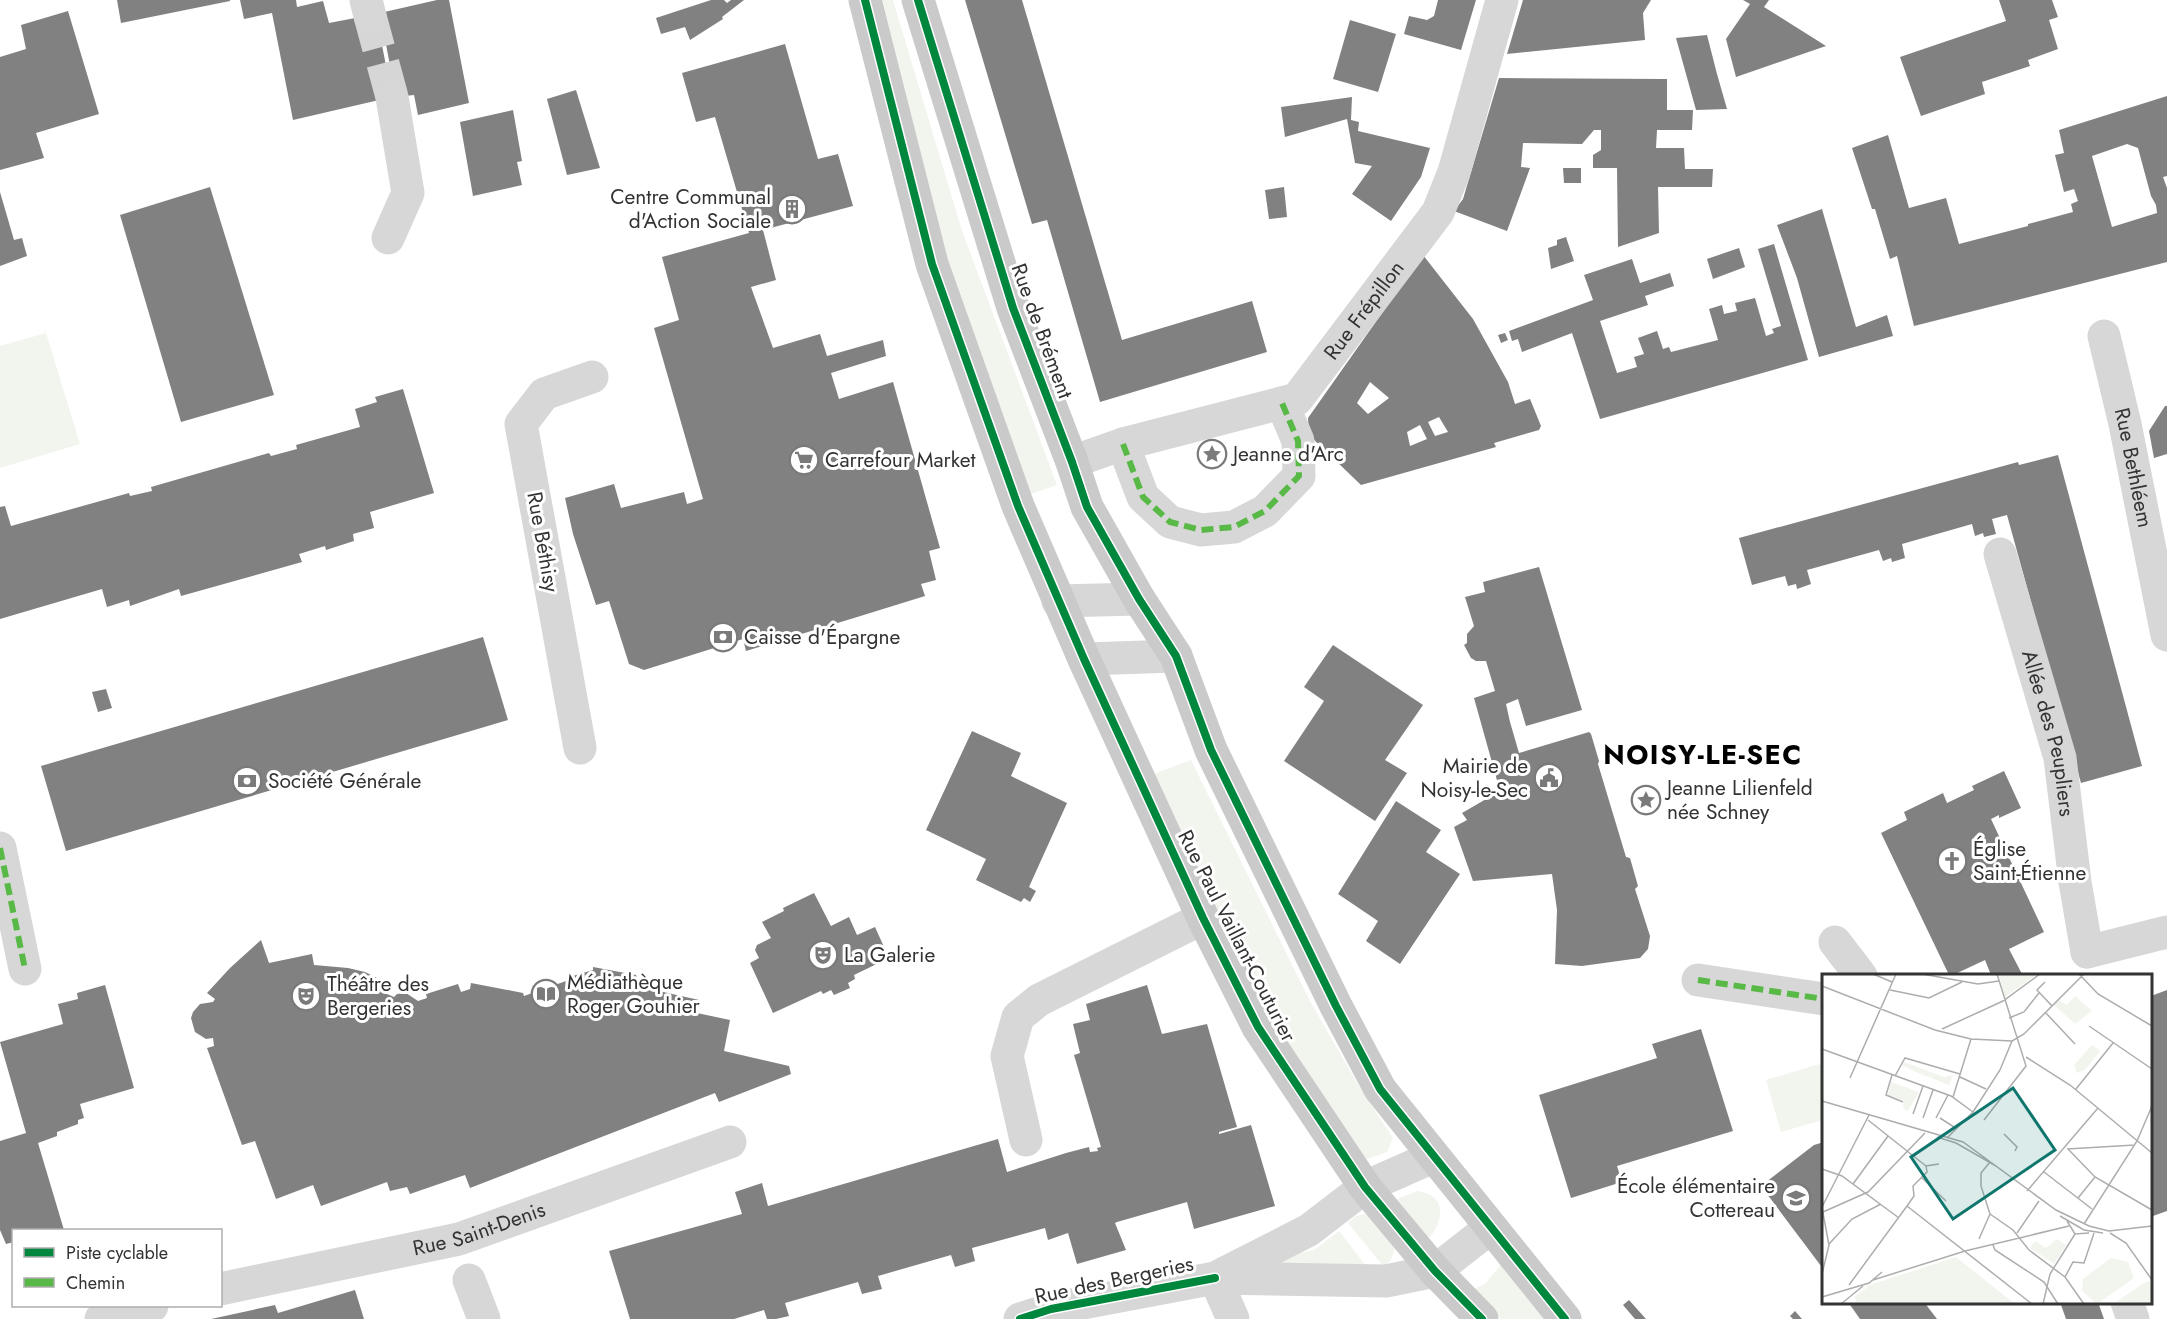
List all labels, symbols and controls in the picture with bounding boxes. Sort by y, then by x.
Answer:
place label: Centre Communal d'Action Sociale [610,182,771,236]
building icon: Centre Communal d'Action Sociale [776,193,808,225]
street label: Rue Frépillon [1317,254,1411,366]
street label: Rue de Brément [1004,259,1080,403]
street label: Rue Bethléem [2107,405,2160,530]
place icon: Jeanne d'Arc [1196,438,1228,470]
place label: Jeanne d'Arc [1230,439,1344,469]
supermarket icon: Carrefour Market [788,444,820,476]
place label: Carrefour Market [825,445,976,475]
street label: Rue Béthisy [519,489,567,595]
bank icon: Caisse d'Épargne [707,621,739,653]
place label: Caisse d'Épargne [744,622,900,652]
street label: Allée des Peupliers [2014,646,2082,818]
district label: NOISY-LE-SEC [1603,735,1803,774]
place label: Mairie de Noisy-le-Sec [1420,751,1528,805]
public building icon: Mairie de Noisy-le-Sec [1533,762,1565,794]
bank icon: Société Générale [231,765,263,797]
place label: Société Générale [268,766,422,796]
place label: Jeanne Lilienfeld née Schney [1664,773,1813,827]
place icon: Jeanne Lilienfeld née Schney [1630,784,1662,816]
street label: Rue Paul Vaillant-Couturier [1170,825,1304,1048]
place label: Église Saint-Étienne [1973,834,2086,888]
church icon: Église Saint-Étienne [1936,845,1968,877]
theatre icon: La Galerie [807,939,839,971]
place label: La Galerie [844,940,936,970]
place label: Médiathèque Roger Gouhier [567,967,701,1021]
place label: Théâtre des Bergeries [327,969,429,1023]
inset map [1822,974,2152,1304]
library icon: Médiathèque Roger Gouhier [530,978,562,1010]
theatre icon: Théâtre des Bergeries [290,980,322,1012]
place label: École élémentaire Cottereau [1617,1171,1775,1225]
school or university icon: École élémentaire Cottereau [1780,1182,1812,1214]
street label: Rue Saint-Denis [410,1194,549,1263]
legend [12,1229,222,1307]
text: Piste cyclable [66,1240,168,1266]
street label: Rue des Bergeries [1032,1249,1196,1311]
text: Chemin [66,1270,125,1296]

